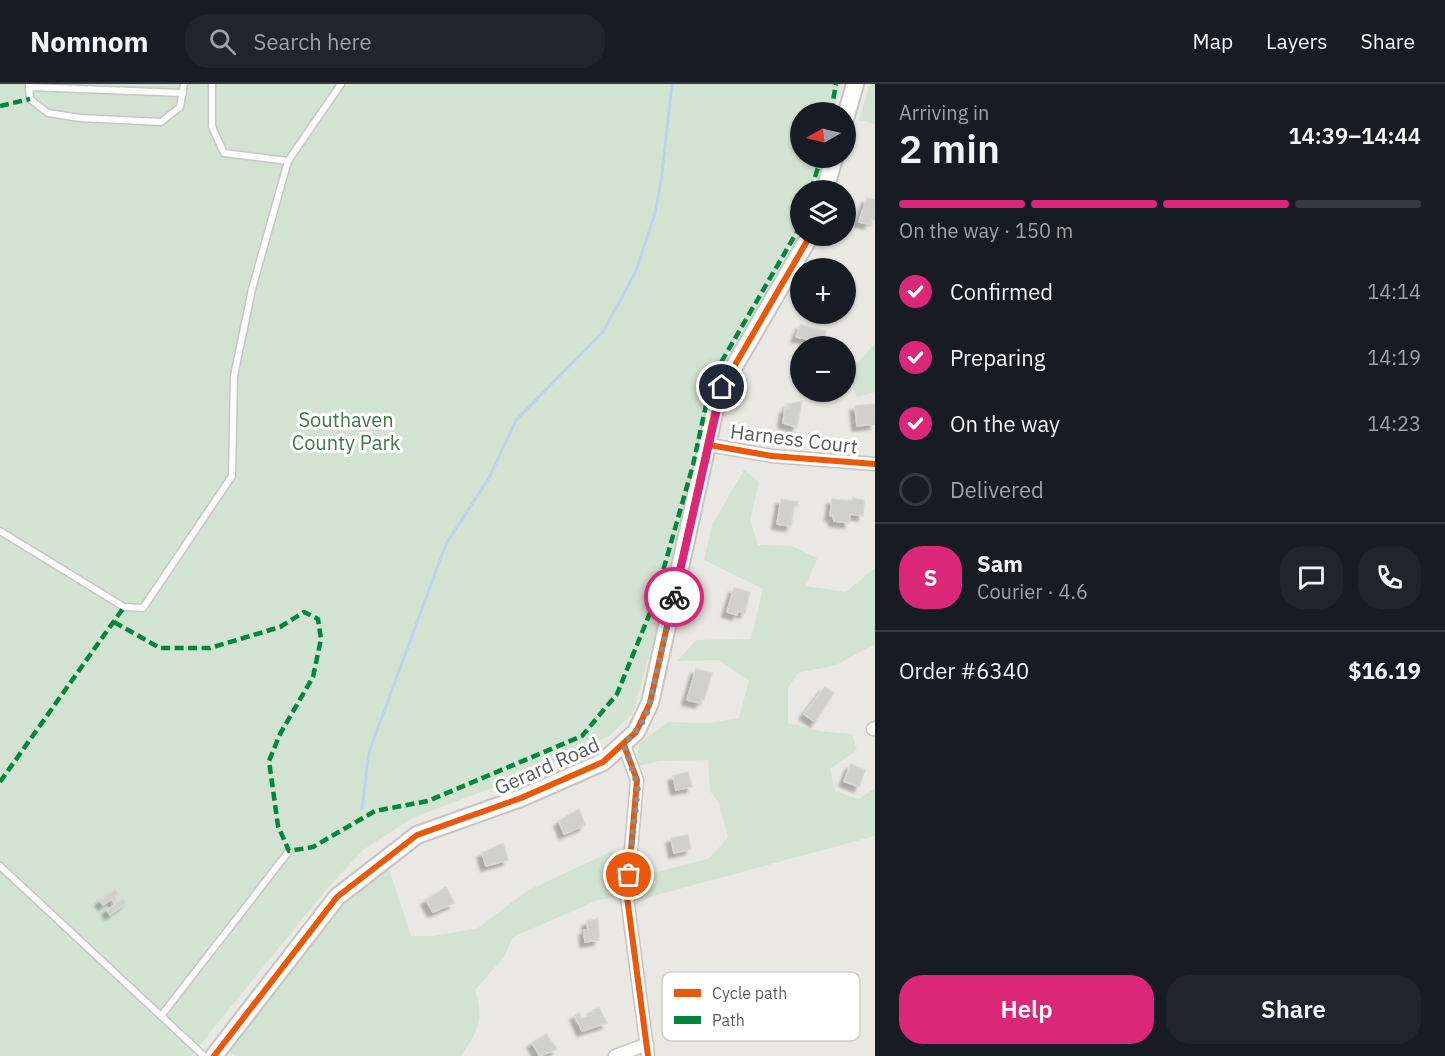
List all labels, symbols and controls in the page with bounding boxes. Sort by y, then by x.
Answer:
search box [185,14,605,68]
text: Nomnom [30,23,149,60]
icon: search [206,25,239,58]
text: Search here [254,27,372,56]
text: Map [1193,27,1233,55]
text: Layers [1266,27,1328,55]
text: Share [1361,27,1415,55]
text: Arriving in [899,99,989,126]
north arrow [790,102,856,168]
map controls [790,102,856,402]
text: 14:39–14:44 [1288,121,1421,150]
text: 2 min [899,123,1000,174]
button: layers [790,180,856,246]
text: On the way · 150 m [899,217,1073,244]
button: + [790,258,856,324]
icon: check [899,275,932,308]
text: Confirmed [950,277,1053,306]
text: 14:14 [1367,278,1421,305]
button: − [790,336,856,402]
icon: check [899,341,932,374]
text: Preparing [950,343,1045,372]
text: 14:19 [1367,344,1421,371]
pin [696,361,747,412]
icon: home [705,370,738,403]
park label: Southaven County Park [292,406,401,456]
icon: check [899,407,932,440]
text: On the way [950,409,1060,438]
text: 14:23 [1367,410,1421,437]
street label: Harness Court [729,417,859,460]
text: Delivered [950,475,1044,504]
button: chat [1280,546,1343,609]
button: phone [1358,546,1421,609]
text: Sam [977,549,1023,578]
text: S [924,563,937,592]
courier [644,567,704,627]
text: Courier · 4.6 [977,578,1088,605]
icon: bike [658,581,691,614]
text: Order #6340 [899,656,1029,685]
text: $16.19 [1348,656,1421,685]
street label: Gerard Road [490,730,604,801]
pin [603,849,654,900]
icon: bag [612,858,645,891]
legend [662,972,860,1041]
button: Help [899,975,1154,1044]
button: Share [1166,975,1421,1044]
text: Cycle path [712,983,787,1003]
text: Path [712,1010,745,1030]

